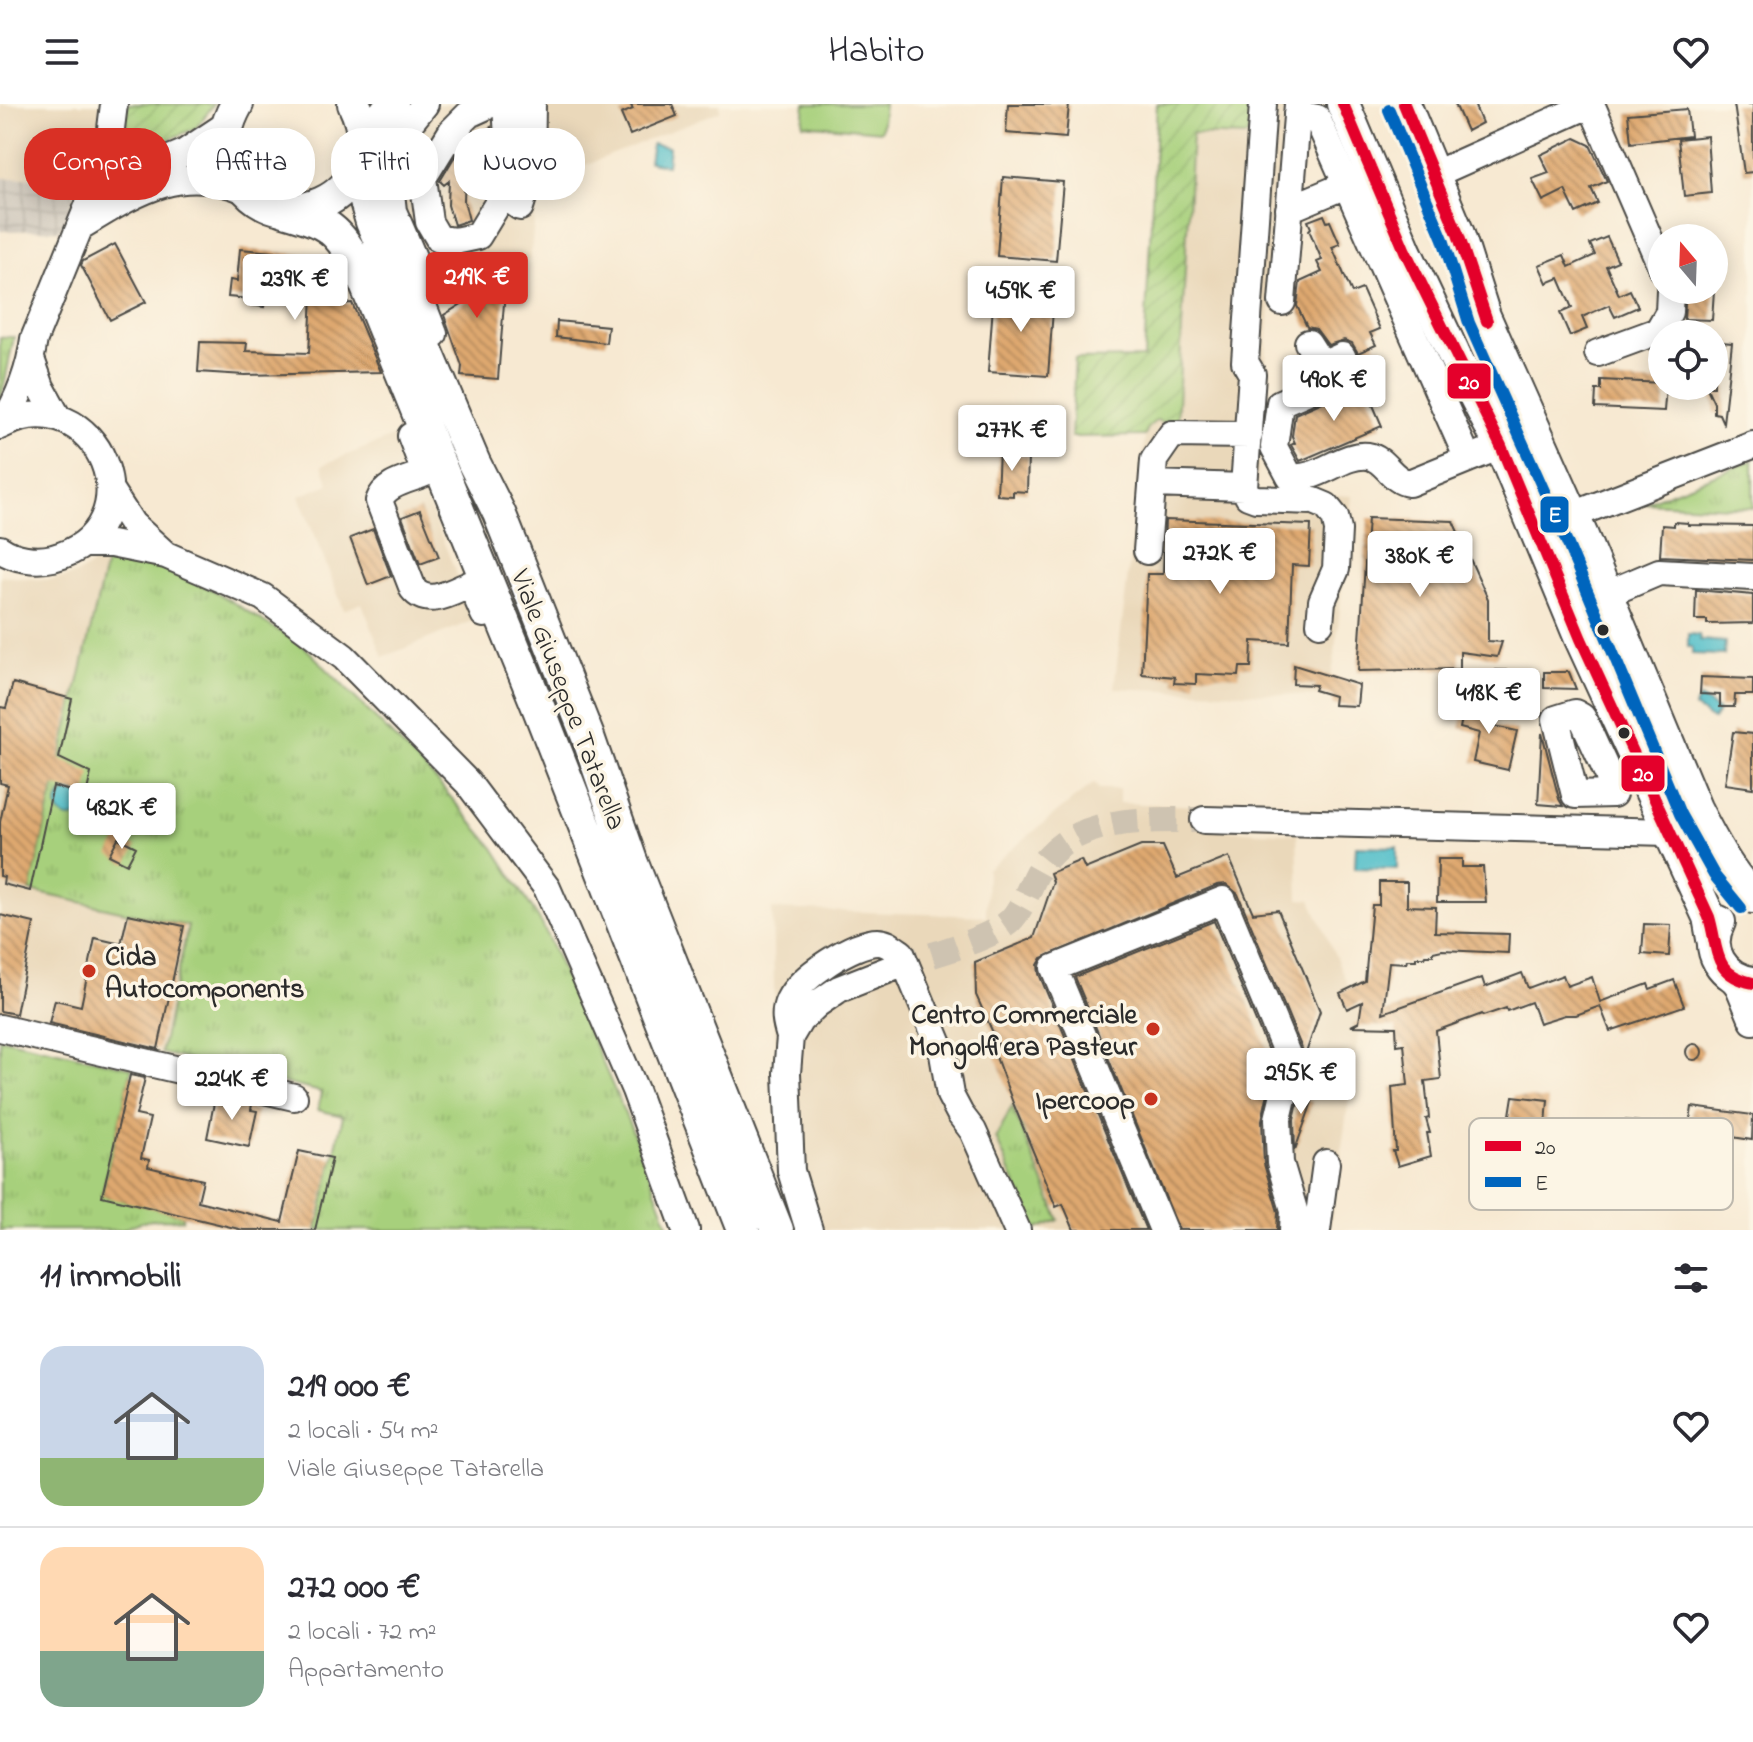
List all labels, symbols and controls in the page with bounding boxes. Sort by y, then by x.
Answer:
text: Habito [828,26,925,79]
icon: menu [40,30,84,74]
icon: heart [1669,30,1713,74]
chip: Compra [24,128,171,200]
chip: Affitta [187,128,315,200]
chip: Filtri [331,128,438,200]
chip: Nuovo [454,128,585,200]
north arrow [1648,224,1728,304]
map controls [1648,224,1728,400]
pin: 219K € [412,252,542,320]
pin: 239K € [230,254,360,322]
text: 219K € [444,259,510,297]
text: 239K € [261,261,329,299]
pin: 459K € [956,266,1086,334]
text: 459K € [986,273,1056,311]
button: locate [1648,320,1728,400]
pin: 490K € [1269,355,1399,423]
text: 490K € [1300,362,1368,400]
line badge: 20 [1446,362,1492,400]
text: 20 [1458,368,1480,400]
pin: 277K € [947,405,1077,473]
text: 277K € [976,412,1048,450]
line badge: E [1539,495,1570,534]
text: E [1548,501,1562,533]
pin: 272K € [1155,528,1285,596]
pin: 380K € [1355,531,1485,599]
text: 272K € [1183,535,1257,573]
text: 380K € [1386,538,1454,576]
street label: Viale Giuseppe Tatarella [498,563,635,836]
unlabelled marker [1595,622,1611,638]
pin: 418K € [1424,668,1554,736]
text: 418K € [1456,675,1522,713]
unlabelled marker [1616,725,1632,741]
line badge: 20 [1620,754,1666,793]
text: 20 [1632,760,1654,792]
pin: 482K € [57,783,187,851]
text: 482K € [87,790,157,828]
place label: Cida Autocomponents [105,938,304,1011]
marker: Cida Autocomponents [80,962,98,980]
place label: Centro Commerciale Mongolfiera Pasteur [909,996,1138,1070]
marker: Centro Commerciale Mongolfiera Pasteur [1144,1020,1162,1038]
pin: 295K € [1236,1048,1366,1116]
pin: 224K € [167,1054,297,1122]
text: 295K € [1265,1055,1337,1093]
text: 224K € [195,1061,269,1099]
place label: Ipercoop [1035,1082,1135,1123]
marker: Ipercoop [1142,1090,1160,1108]
legend [1469,1118,1733,1210]
text: 20 [1535,1133,1555,1165]
text: E [1535,1169,1548,1201]
text: 11 immobili [40,1253,182,1303]
icon: filters [1669,1256,1713,1300]
text: 219 000 € [288,1363,411,1413]
icon: home [104,1378,200,1474]
icon: heart [1669,1404,1713,1448]
text: 2 locali · 54 m² [288,1413,438,1451]
text: Viale Giuseppe Tatarella [288,1451,544,1489]
text: 272 000 € [288,1564,421,1614]
icon: home [104,1579,200,1675]
icon: heart [1669,1605,1713,1649]
text: 2 locali · 72 m² [288,1614,437,1652]
text: Appartamento [288,1652,444,1690]

